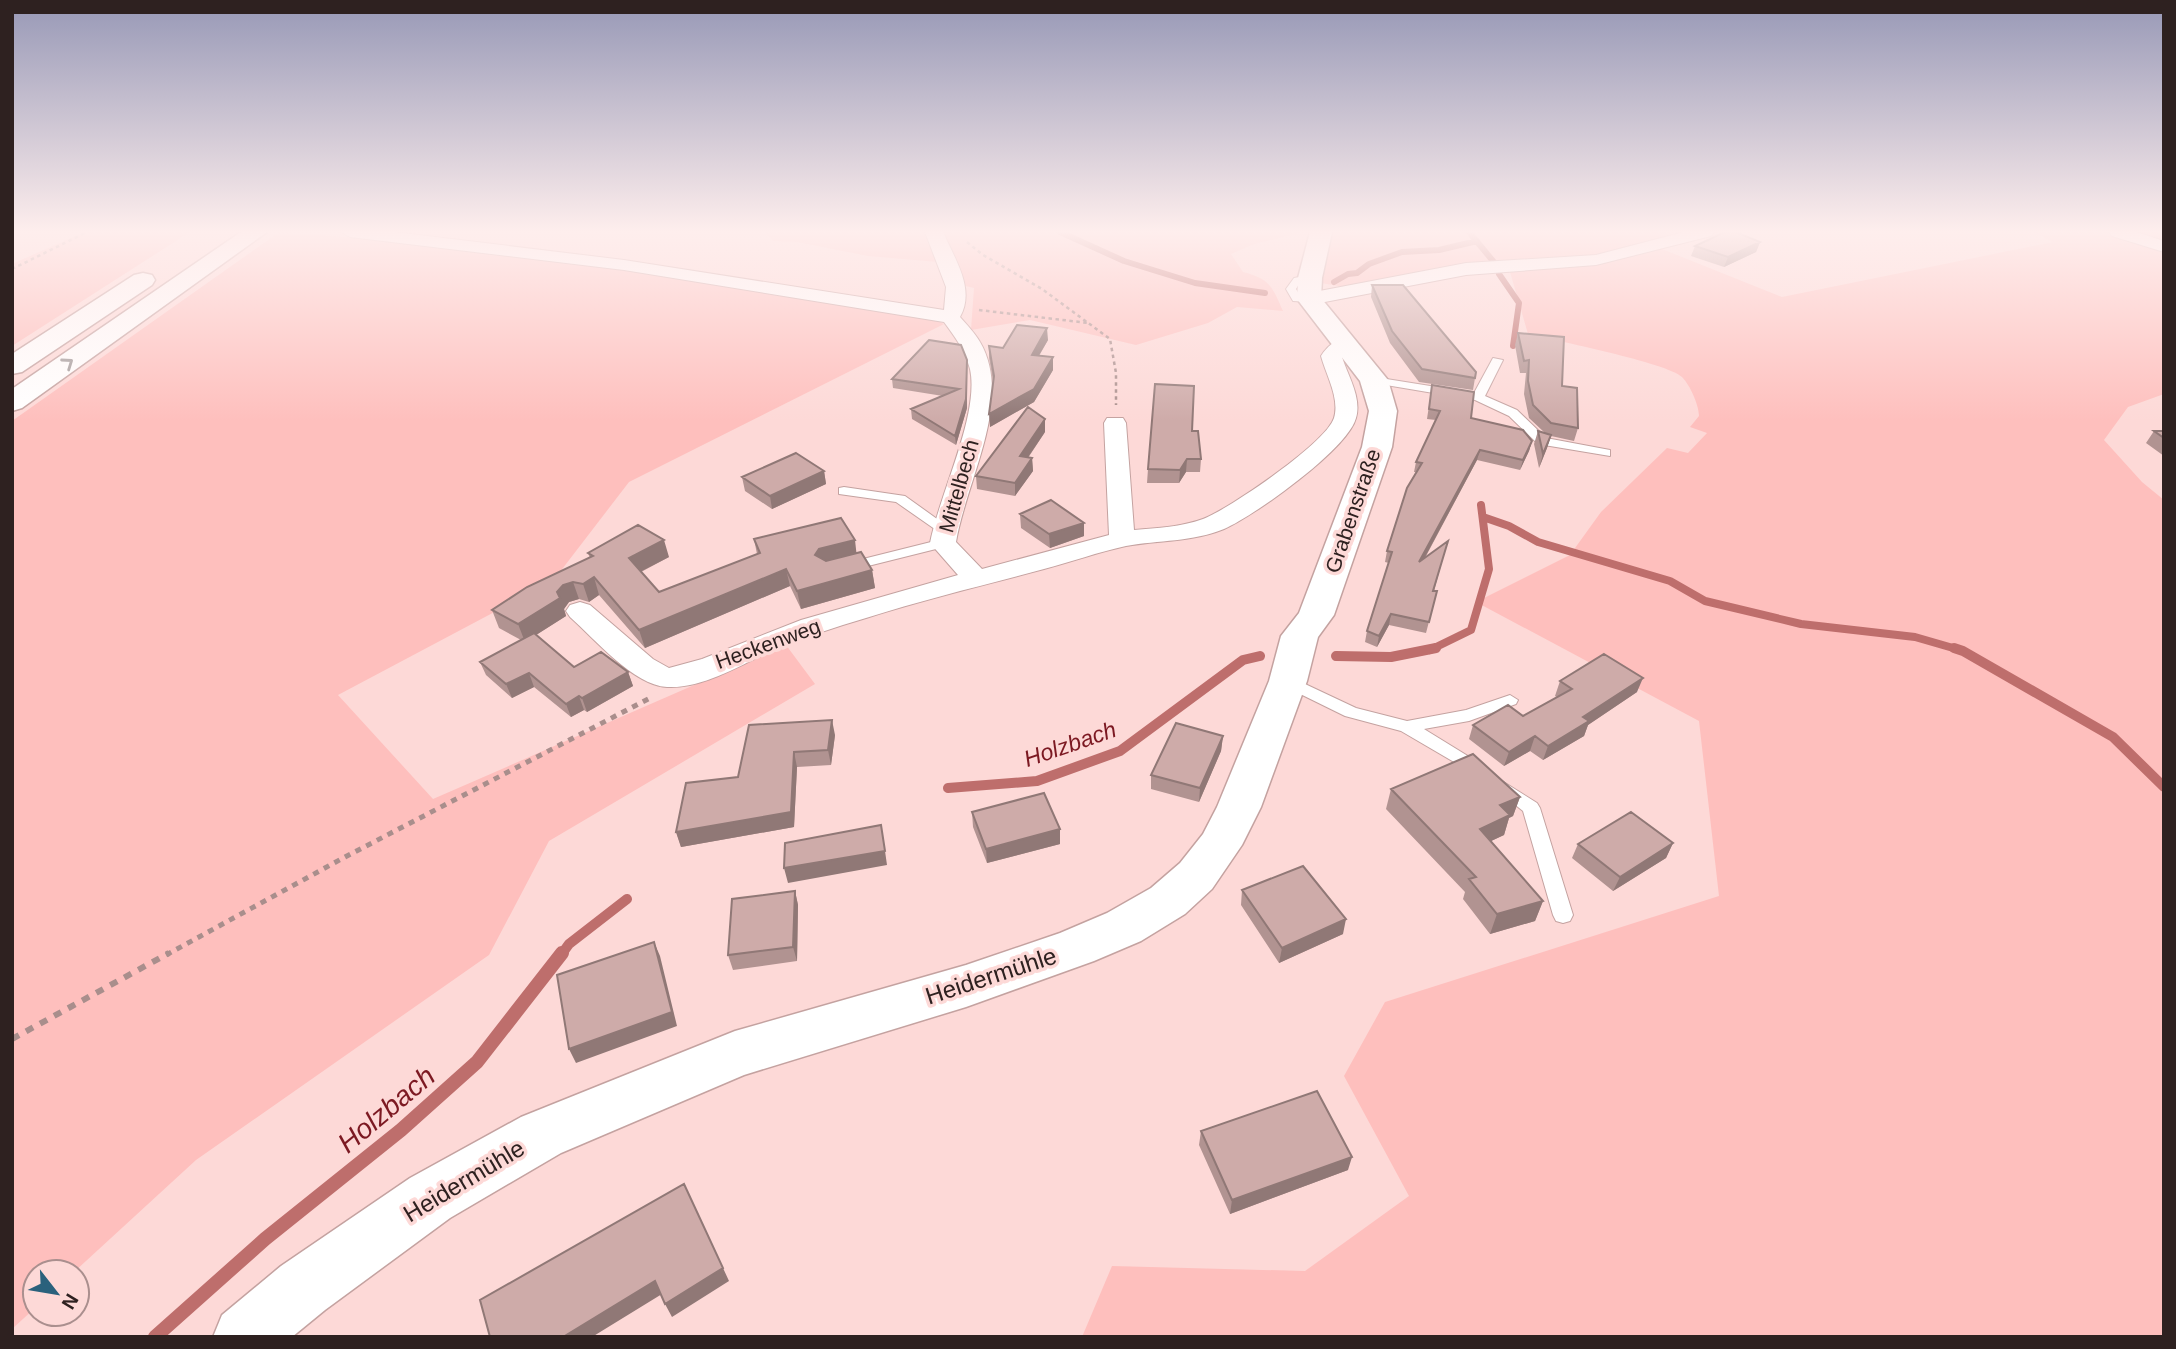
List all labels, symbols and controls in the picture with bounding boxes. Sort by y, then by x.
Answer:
one-way arrow [61,358,74,371]
street label: Mittelbech [934,437,983,535]
street label: Grabenstraße [1321,446,1384,576]
street label: Heckenweg [712,614,823,673]
water label: Holzbach [1020,716,1120,772]
street label: Heidermühle [922,942,1060,1009]
water label: Holzbach [332,1060,441,1159]
street label: Heidermühle [398,1134,529,1227]
north arrow [21,1258,91,1328]
text: N [58,1290,83,1313]

